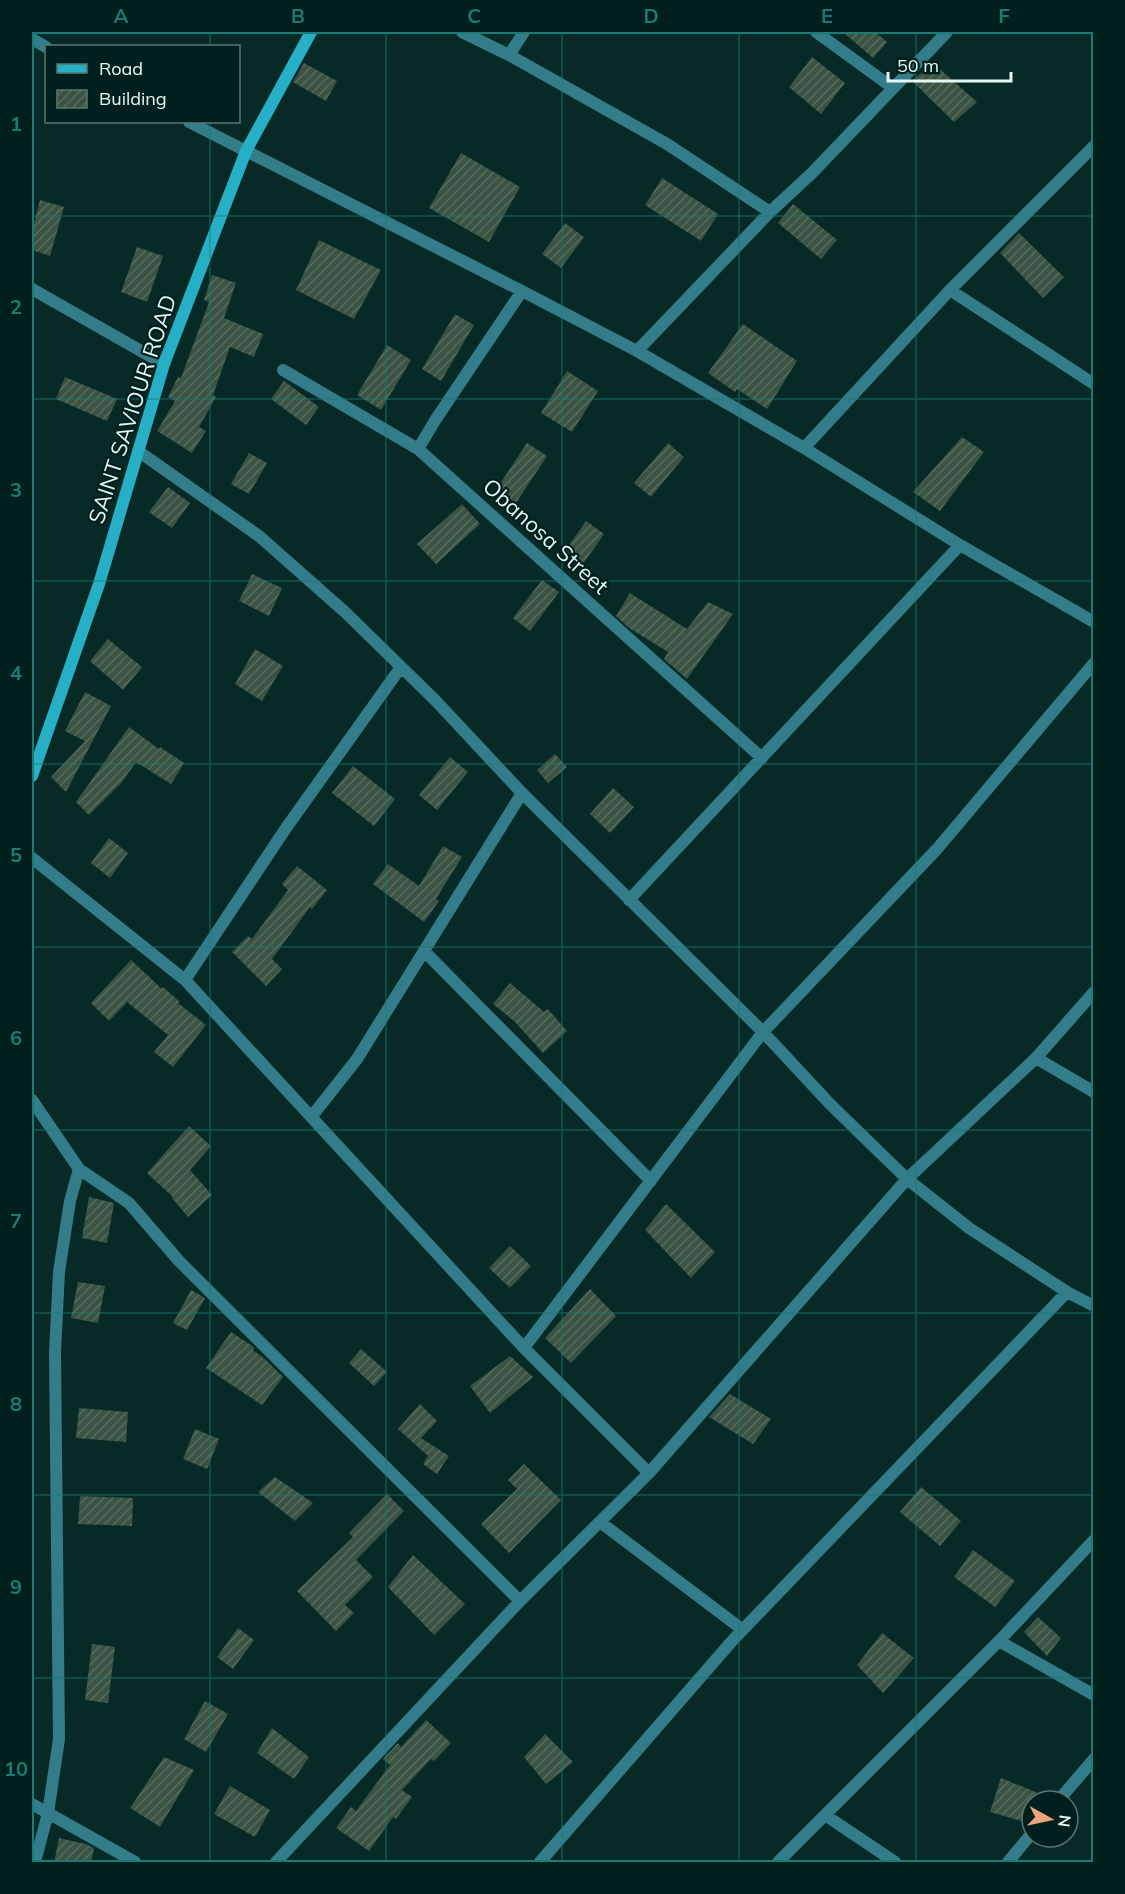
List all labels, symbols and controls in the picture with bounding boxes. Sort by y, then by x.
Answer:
text: A [114,3,129,28]
text: B [291,3,305,28]
text: C [467,3,481,28]
text: D [643,3,659,28]
text: E [821,3,833,28]
text: F [998,3,1010,28]
legend [45,45,240,123]
scale bar [888,45,1011,83]
text: 50 m [897,54,939,77]
text: Road [99,57,143,80]
text: Building [99,87,167,110]
text: 1 [10,111,22,136]
street label: SAINT SAVIOUR ROAD [82,291,182,527]
text: 2 [10,294,22,319]
street label: Obanosa Street [477,472,615,600]
text: 3 [10,477,22,502]
text: 4 [10,660,22,685]
text: 5 [10,842,22,867]
text: 6 [10,1025,22,1050]
text: 7 [10,1208,22,1233]
text: 8 [10,1391,22,1416]
text: 9 [10,1574,22,1599]
text: 10 [4,1756,28,1781]
north arrow [1020,1789,1080,1849]
text: N [1054,1814,1076,1828]

